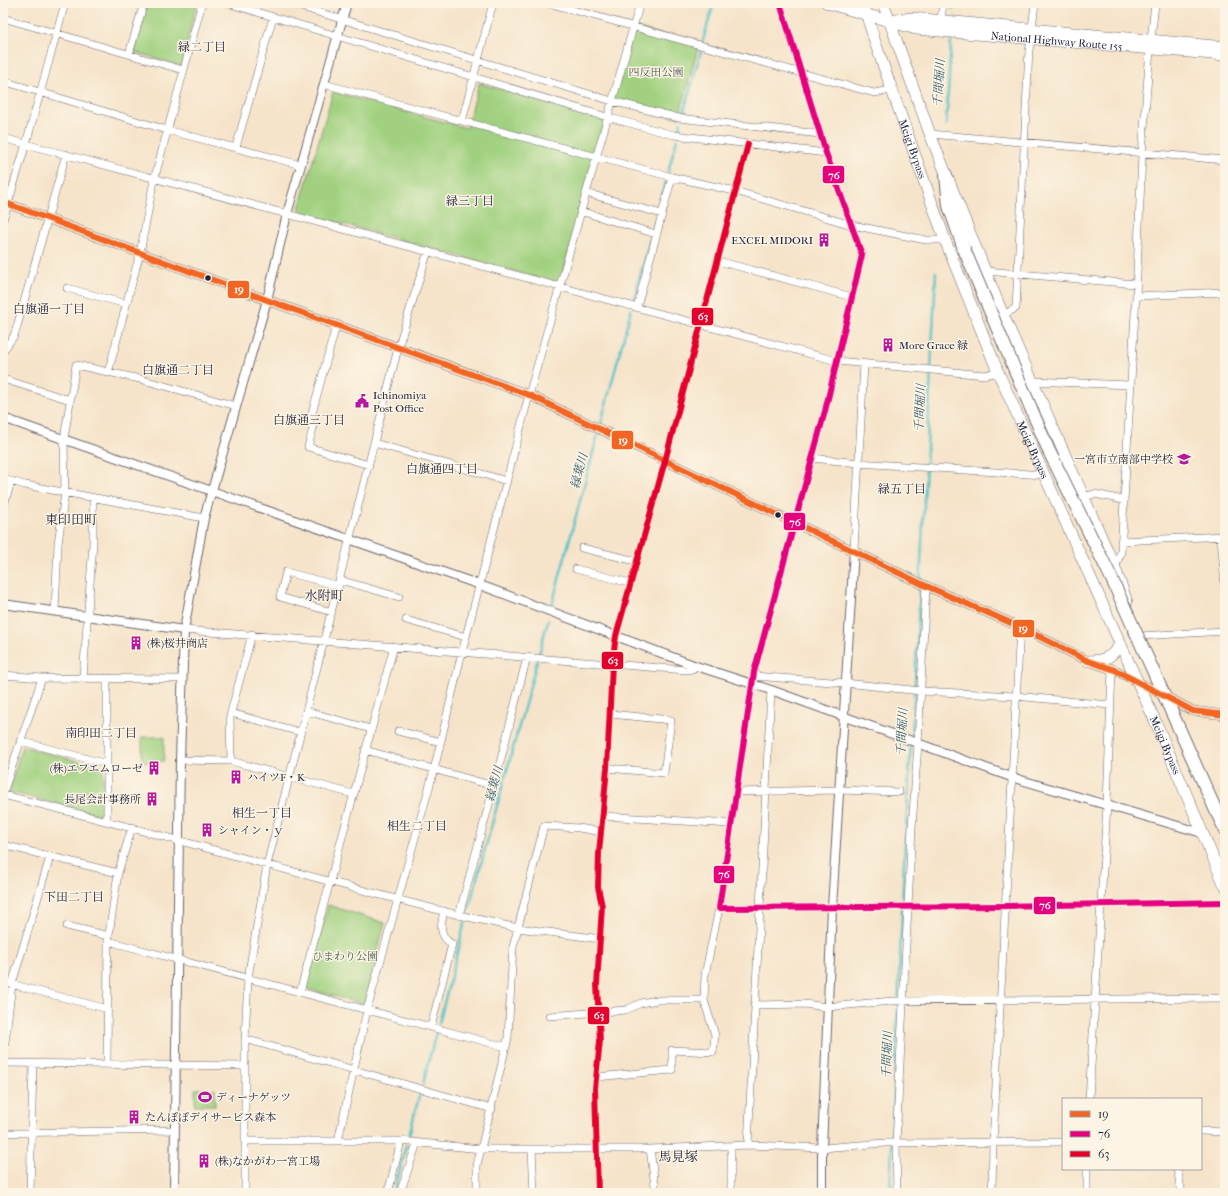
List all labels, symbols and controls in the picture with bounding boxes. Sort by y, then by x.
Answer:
street label: National Highway Route 155 [990,29,1123,53]
district label: 緑二丁目 [178,40,226,54]
water label: 千間堀川 [930,57,948,107]
park label: 四反田公園 [629,66,684,79]
street label: Meigi Bypass [896,117,929,180]
line badge: 76 [822,165,845,184]
text: 76 [827,169,841,182]
district label: 緑三丁目 [446,194,494,208]
building icon: EXCEL MIDORI [816,232,832,248]
place label: EXCEL MIDORI [731,234,814,247]
unlabelled marker [203,273,213,283]
line badge: 19 [227,280,250,299]
text: 19 [234,283,244,296]
district label: 白旗通一丁目 [13,302,85,316]
line badge: 63 [691,307,714,326]
text: 63 [698,310,709,323]
building icon: More Grace 緑 [880,337,896,353]
place label: More Grace 緑 [899,339,968,352]
district label: 白旗通二丁目 [142,363,214,377]
water label: 千間堀川 [912,382,928,432]
place label: Ichinomiya Post Office [373,389,427,415]
public building icon: Ichinomiya Post Office [354,393,370,409]
district label: 白旗通三丁目 [273,413,345,427]
street label: Meigi Bypass [1014,418,1052,481]
line badge: 19 [611,430,634,450]
text: 19 [618,434,628,447]
water label: 縁葉川 [568,450,591,490]
school or university icon: 一宮市立南部中学校 [1176,451,1192,467]
place label: 一宮市立南部中学校 [1074,453,1173,466]
district label: 白旗通四丁目 [406,462,478,476]
district label: 緑五丁目 [878,482,926,496]
unlabelled marker [773,510,783,520]
district label: 東印田町 [45,512,97,527]
line badge: 76 [783,512,806,531]
text: 76 [788,516,802,529]
district label: 水附町 [304,588,344,603]
line badge: 19 [1012,619,1035,638]
text: 19 [1018,622,1028,635]
building icon: (株)桜井商店 [128,635,144,651]
place label: (株)桜井商店 [147,637,208,650]
line badge: 63 [601,651,624,670]
text: 63 [608,654,619,667]
water label: 千間堀川 [894,706,910,756]
street label: Meigi Bypass [1147,714,1184,776]
district label: 南印田二丁目 [65,726,137,740]
building icon: (株)エフエムローゼ [146,760,162,776]
place label: (株)エフエムローゼ [50,762,143,775]
water label: 縁葉川 [483,763,506,803]
building icon: ハイツF・K [228,769,244,785]
place label: ハイツF・K [247,771,306,784]
building icon: 長尾会計事務所 [144,791,160,807]
place label: 長尾会計事務所 [64,793,141,806]
district label: 相生一丁目 [232,806,292,820]
district label: 相生二丁目 [387,819,447,833]
building icon: シャイン・ｙ [199,822,215,838]
place label: シャイン・ｙ [218,824,284,837]
line badge: 76 [713,865,735,884]
text: 76 [717,868,731,881]
district label: 下田二丁目 [44,890,104,904]
line badge: 76 [1033,896,1056,915]
text: 76 [1038,899,1052,912]
park label: ひまわり公園 [312,950,378,963]
line badge: 63 [587,1006,610,1025]
text: 63 [594,1009,605,1022]
water label: 千間堀川 [879,1029,895,1079]
sports icon: ディーナゲッツ [197,1089,213,1105]
place label: ディーナゲッツ [216,1091,291,1104]
legend [1062,1098,1202,1170]
text: 19 [1098,1107,1109,1121]
building icon: たんぽぽデイサービス森本 [126,1109,142,1125]
place label: たんぽぽデイサービス森本 [145,1111,276,1124]
text: 76 [1098,1127,1111,1141]
text: 63 [1098,1147,1109,1161]
district label: 馬見塚 [658,1149,698,1164]
building icon: (株)なかがわ一宮工場 [196,1153,212,1169]
place label: (株)なかがわ一宮工場 [215,1155,320,1168]

